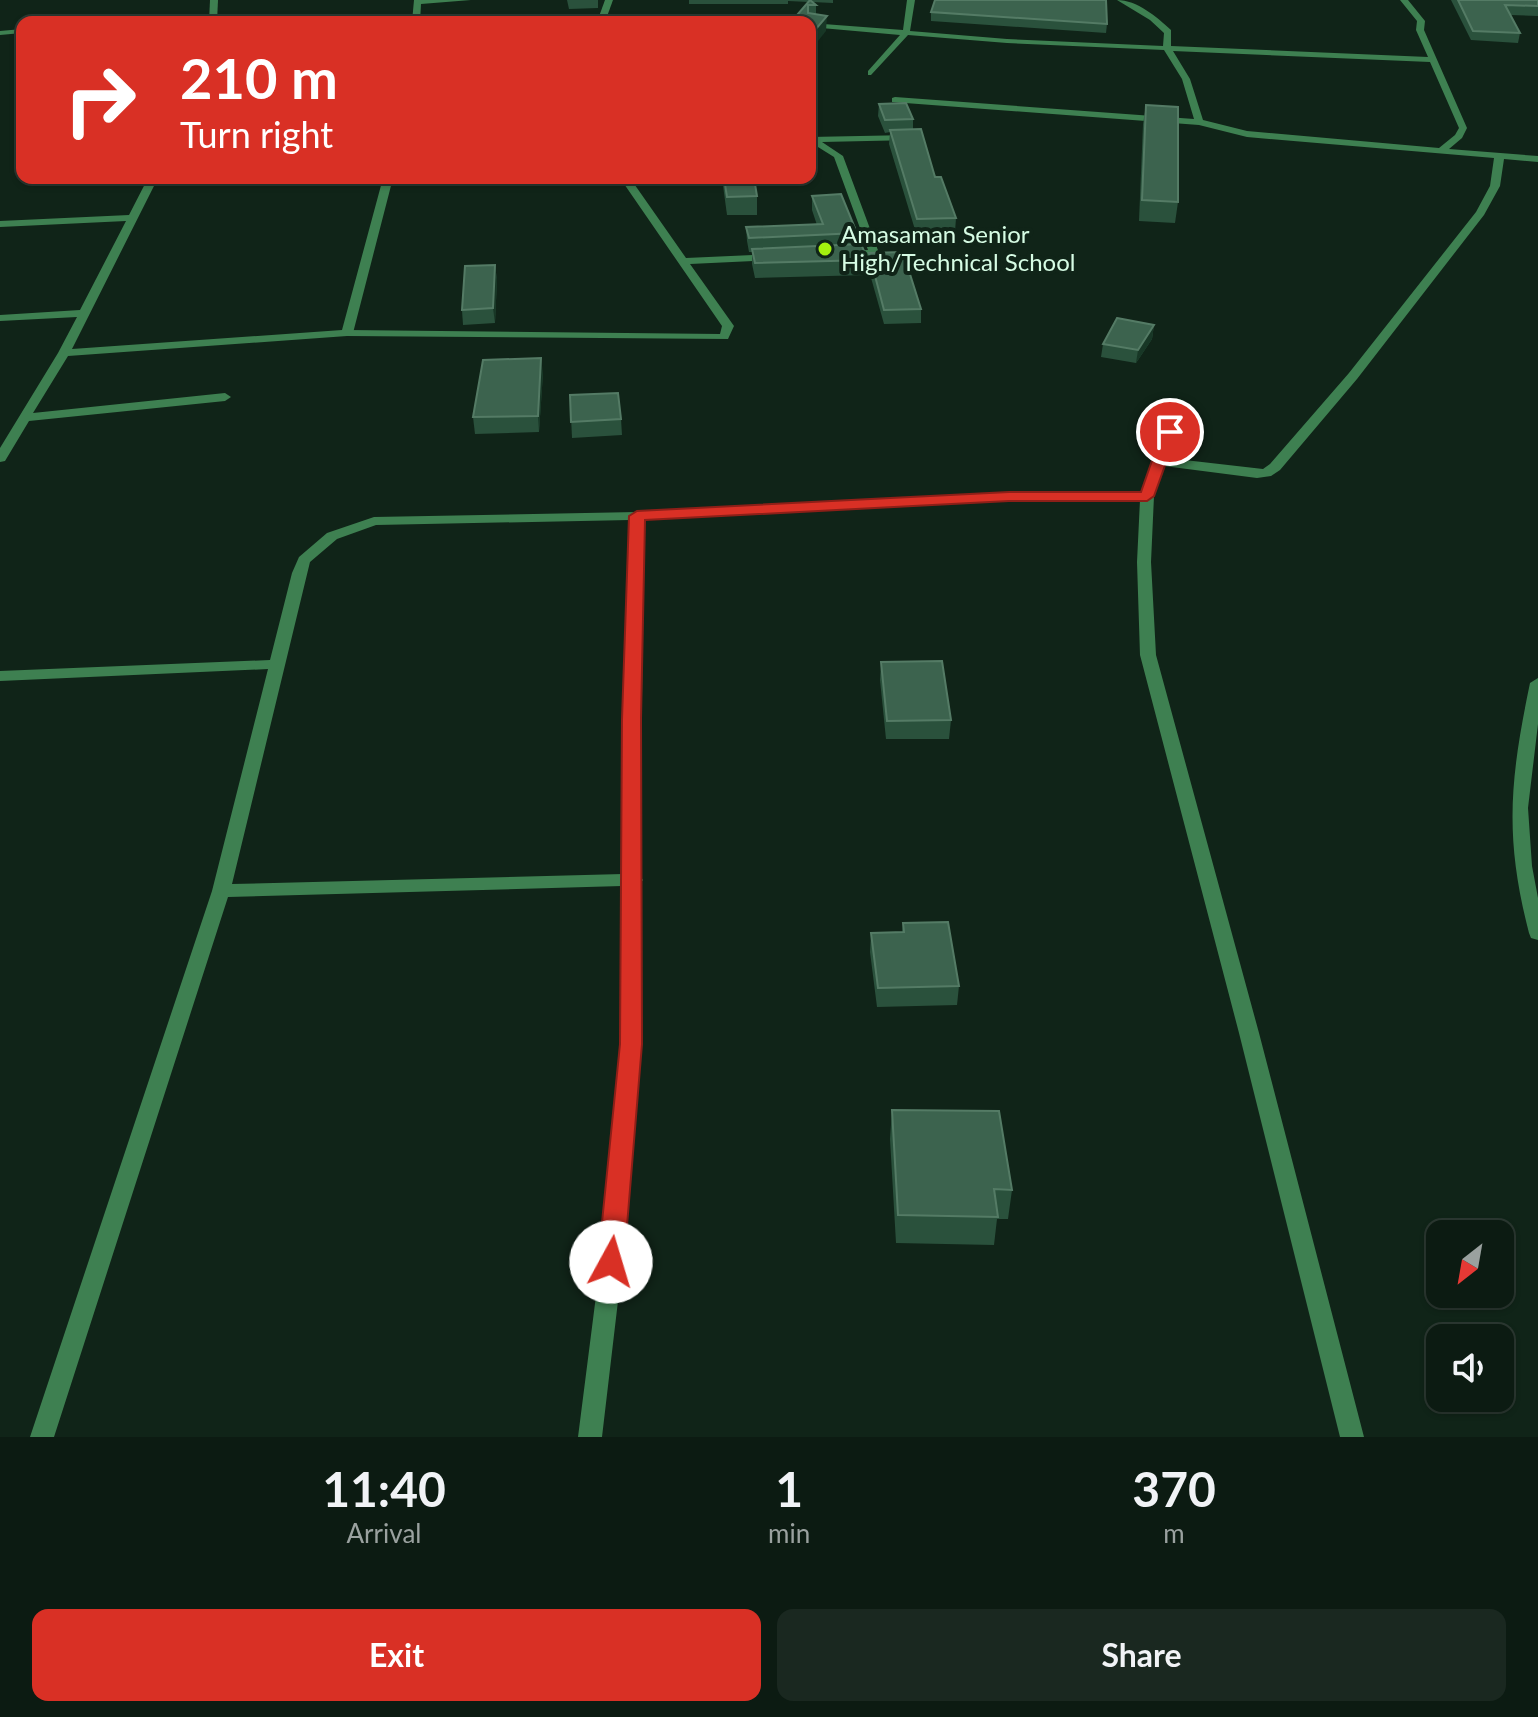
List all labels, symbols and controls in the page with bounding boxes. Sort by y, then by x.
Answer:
text: 210 m [180,44,338,111]
icon: right [48,48,152,152]
text: Turn right [180,112,333,156]
place label: Amasaman Senior High/Technical School [841,219,1075,276]
marker: Amasaman Senior High/Technical School [816,240,834,258]
pin [1136,398,1204,466]
icon: arrive [1148,410,1192,454]
position arrow [569,1220,653,1304]
north arrow [1426,1220,1514,1308]
map controls [1426,1220,1514,1412]
button: sound [1426,1324,1514,1412]
text: 11:40 [322,1460,446,1517]
text: 1 [775,1460,803,1517]
text: 370 [1132,1460,1216,1517]
text: Arrival [347,1517,421,1549]
text: min [768,1517,810,1549]
text: m [1163,1517,1185,1549]
button: Exit [32,1609,761,1701]
button: Share [777,1609,1506,1701]

